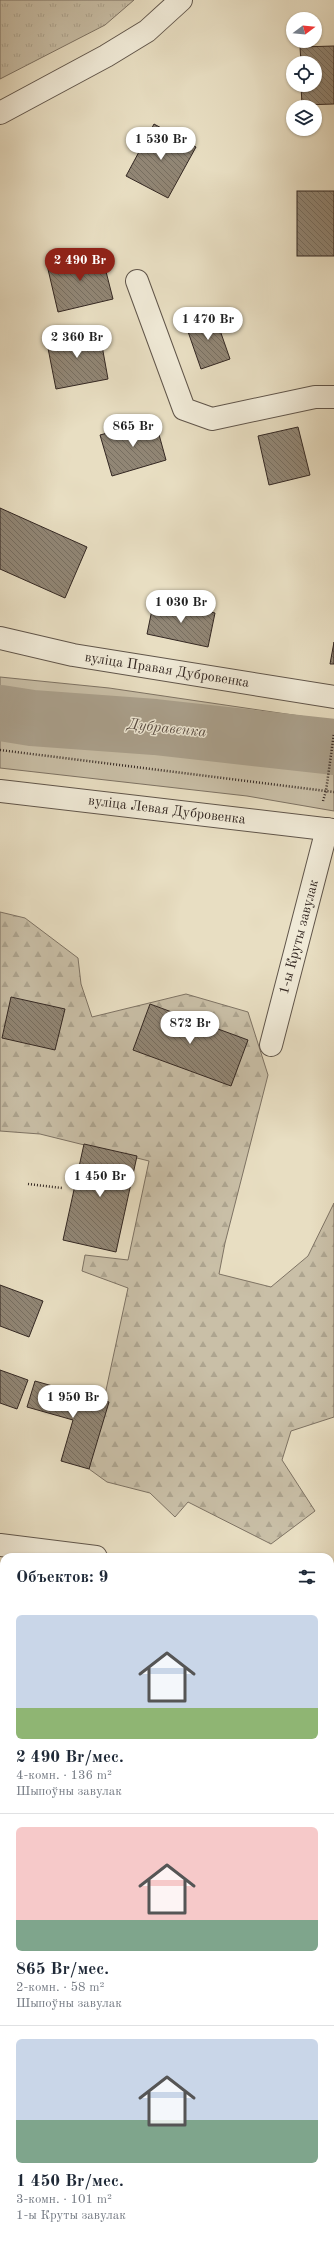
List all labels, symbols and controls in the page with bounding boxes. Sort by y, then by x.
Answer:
north arrow [286,12,322,48]
map controls [286,12,322,136]
button: locate [286,56,322,92]
button: layers [286,100,322,136]
pin: 1 530 Br [120,127,202,161]
text: 1 530 Br [135,133,187,146]
pin: 2 490 Br [39,248,121,282]
text: 2 490 Br [54,254,106,267]
pin: 1 470 Br [167,307,249,341]
text: 1 470 Br [182,313,234,326]
pin: 2 360 Br [36,325,118,359]
text: 2 360 Br [51,331,103,344]
pin: 865 Br [100,414,166,448]
text: 865 Br [112,420,154,433]
pin: 1 030 Br [140,590,222,624]
text: 1 030 Br [155,596,207,609]
street label: вуліца Правая Дубровенка [84,650,250,690]
water label: Дубравенка [125,716,207,741]
street label: вуліца Левая Дубровенка [87,793,247,827]
street label: 1-ы Круты завулак [277,878,321,996]
pin: 872 Br [157,1011,223,1045]
text: 872 Br [169,1017,211,1030]
pin: 1 450 Br [59,1164,141,1198]
text: 1 450 Br [74,1170,126,1183]
pin: 1 950 Br [32,1385,114,1419]
text: 1 950 Br [47,1391,99,1404]
icon: filters [296,1566,318,1588]
text: Объектов: 9 [16,1569,108,1586]
icon: home [131,1641,203,1713]
text: 2 490 Br/мес. [16,1749,124,1766]
text: 4-комн. · 136 m² [16,1769,112,1782]
text: Шыпоўны завулак [16,1785,122,1798]
icon: home [131,1853,203,1925]
text: 865 Br/мес. [16,1961,109,1978]
text: 2-комн. · 58 m² [16,1981,104,1994]
text: Шыпоўны завулак [16,1997,122,2010]
icon: home [131,2065,203,2137]
text: 1 450 Br/мес. [16,2173,124,2190]
text: 3-комн. · 101 m² [16,2193,112,2206]
text: 1-ы Круты завулак [16,2209,126,2222]

